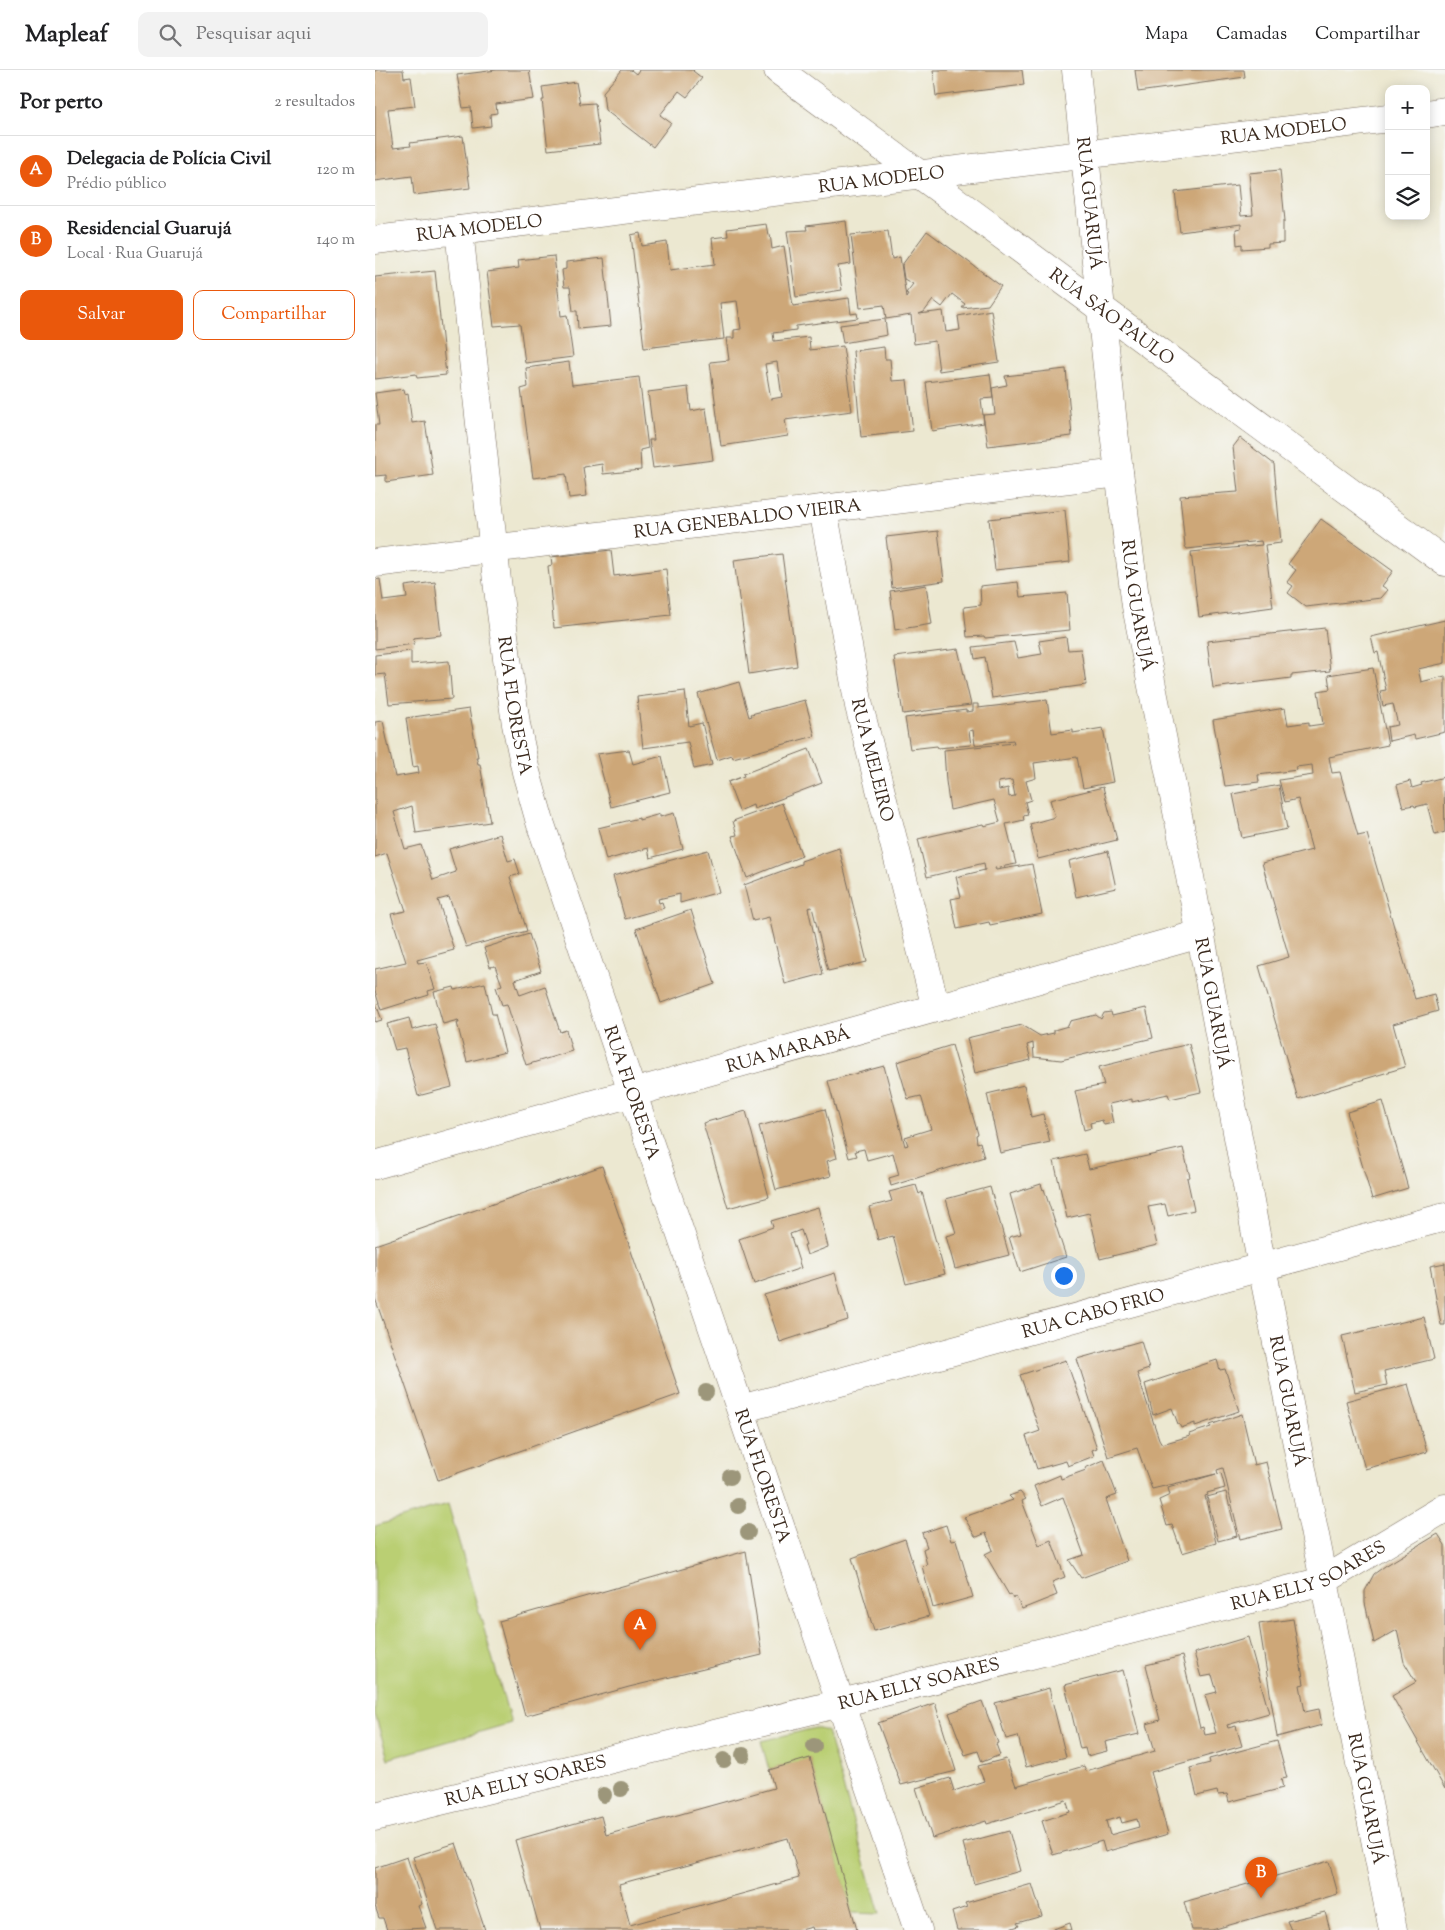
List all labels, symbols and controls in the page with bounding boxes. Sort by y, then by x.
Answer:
search box [138,12,488,57]
text: Mapleaf [25,18,108,52]
icon: search [156,21,184,49]
text: Pesquisar aqui [196,21,311,48]
text: Mapa [1145,22,1188,48]
text: Camadas [1216,22,1287,48]
text: Compartilhar [1315,22,1420,48]
map controls [1385,85,1430,220]
button: + [1385,85,1430,130]
text: Por perto [20,88,103,118]
text: 2 resultados [274,91,355,114]
street label: RUA MODELO [1219,112,1348,153]
button: − [1385,130,1430,175]
street label: RUA GUARUJÁ [1068,136,1108,272]
text: Delegacia de Polícia Civil [67,146,271,173]
text: A [30,159,43,182]
text: 120 m [317,159,355,182]
street label: RUA MODELO [817,161,946,202]
text: Prédio público [67,173,166,196]
button: layers [1385,175,1430,220]
street label: RUA MODELO [415,209,544,250]
text: Residencial Guarujá [67,216,231,243]
text: B [31,229,41,252]
text: 140 m [317,229,355,252]
text: Local · Rua Guarujá [67,243,203,266]
street label: RUA SÃO PAULO [1043,263,1179,373]
button: Salvar [20,290,183,340]
button: Compartilhar [193,290,355,340]
street label: RUA GENEBALDO VIEIRA [632,493,863,547]
street label: RUA GUARUJÁ [1113,538,1160,674]
street label: RUA FLORESTA [489,635,537,778]
street label: RUA MELEIRO [843,696,899,825]
street label: RUA GUARUJÁ [1186,936,1236,1072]
street label: RUA MARABÁ [723,1021,854,1081]
street label: RUA FLORESTA [595,1022,665,1164]
your location [1051,1263,1077,1289]
street label: RUA CABO FRIO [1019,1283,1168,1347]
street label: RUA GUARUJÁ [1261,1334,1312,1470]
street label: RUA FLORESTA [726,1406,796,1547]
street label: RUA ELLY SOARES [1228,1535,1392,1619]
pin: A [624,1609,656,1650]
street label: RUA ELLY SOARES [836,1652,1003,1718]
street label: RUA GUARUJÁ [1339,1731,1391,1867]
street label: RUA ELLY SOARES [442,1750,610,1814]
pin: B [1245,1857,1277,1898]

